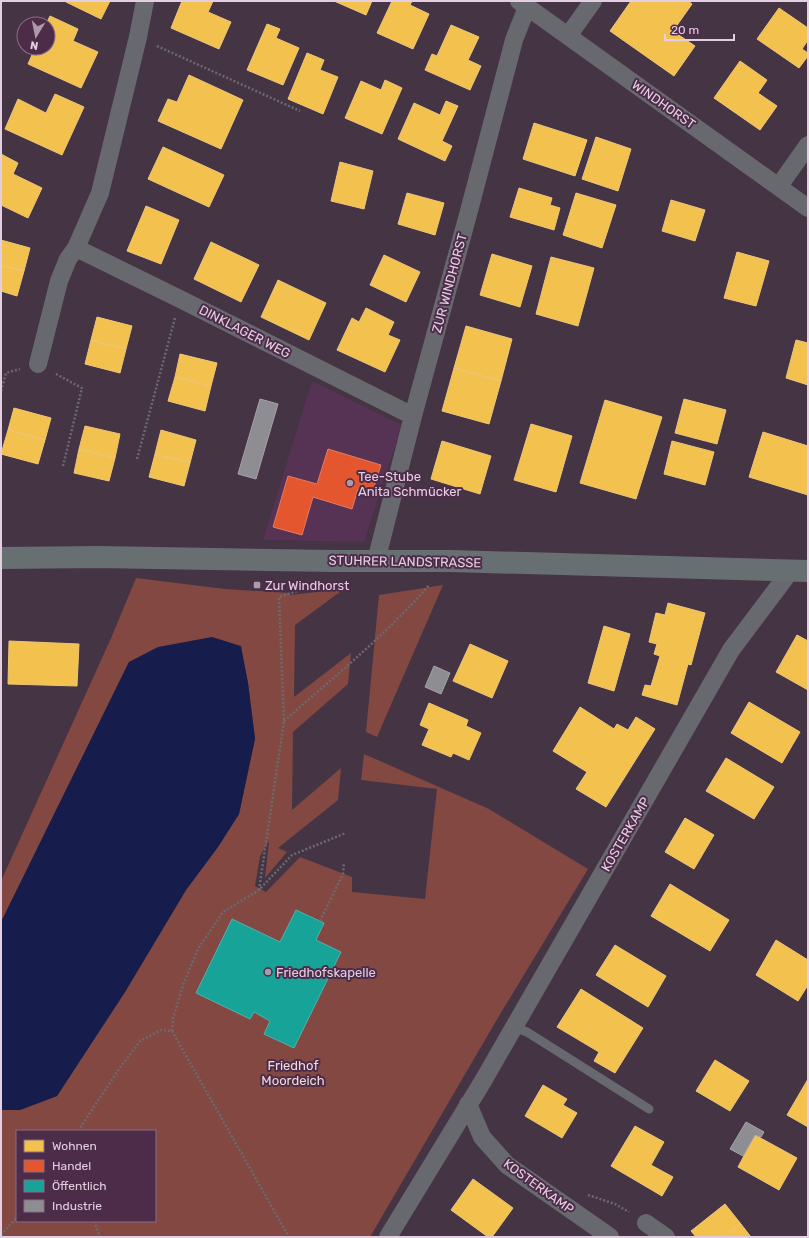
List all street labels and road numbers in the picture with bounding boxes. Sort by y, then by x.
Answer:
street label: WINDHORST [629,77,699,132]
street label: ZUR WINDHORST [429,231,470,335]
street label: DINKLAGER WEG [197,302,293,361]
street label: STUHRER LANDSTRASSE [329,553,482,570]
street label: KOSTERKAMP [598,794,653,874]
street label: KOSTERKAMP [501,1156,577,1217]

